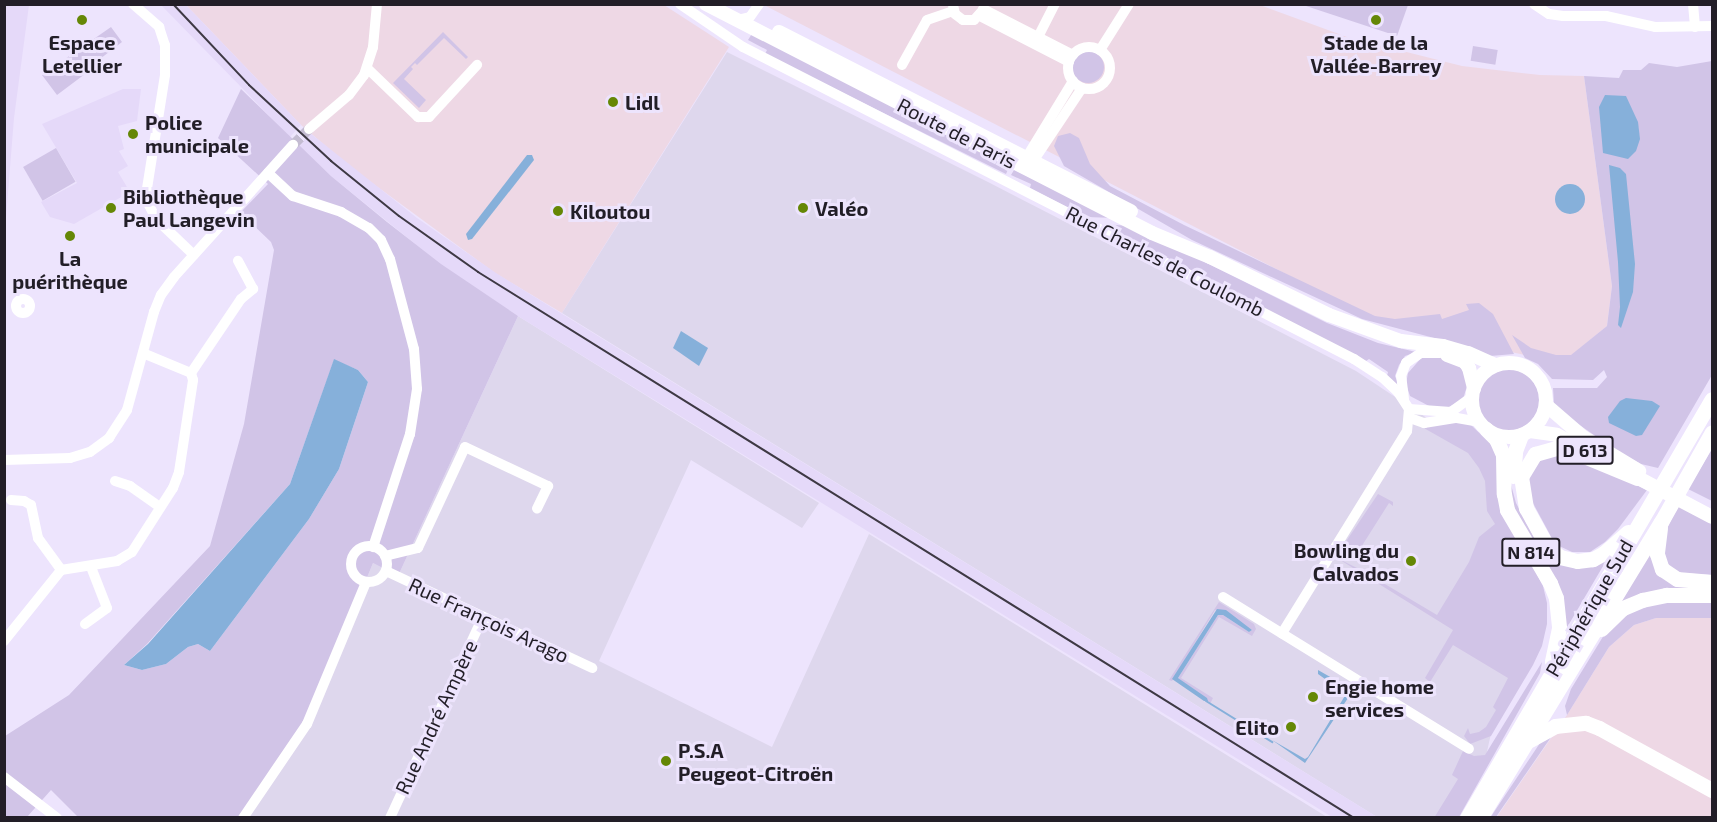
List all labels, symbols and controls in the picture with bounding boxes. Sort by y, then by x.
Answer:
marker: Espace Letellier [75,13,89,27]
marker: Stade de la Vallée-Barrey [1369,13,1383,27]
place label: Espace Letellier [42,30,122,77]
place label: Stade de la Vallée-Barrey [1310,30,1442,77]
place label: Lidl [625,90,660,114]
street label: Route de Paris [893,93,1021,173]
marker: Lidl [606,95,620,109]
place label: Police municipale [145,110,249,157]
marker: Police municipale [126,127,140,141]
place label: Bibliothèque Paul Langevin [123,184,255,231]
place label: Valéo [815,196,868,220]
place label: Kiloutou [570,199,650,223]
marker: Bibliothèque Paul Langevin [104,201,118,215]
marker: Valéo [796,201,810,215]
street label: Rue Charles de Coulomb [1062,201,1268,321]
marker: Kiloutou [551,204,565,218]
marker: La puérithèque [63,229,77,243]
place label: La puérithèque [12,246,128,293]
road number: D 613 [1556,435,1614,465]
street label: Périphérique Sud [1540,535,1638,681]
road number: N 814 [1501,537,1561,567]
place label: Bowling du Calvados [1294,538,1399,585]
marker: Bowling du Calvados [1404,554,1418,568]
street label: Rue François Arago [405,572,573,668]
street label: Rue André Ampère [390,636,482,798]
place label: Engie home services [1325,674,1434,721]
marker: Engie home services [1306,690,1320,704]
place label: Elito [1235,715,1279,739]
marker: Elito [1284,720,1298,734]
place label: P.S.A Peugeot-Citroën [678,738,833,785]
marker: P.S.A Peugeot-Citroën [659,754,673,768]

